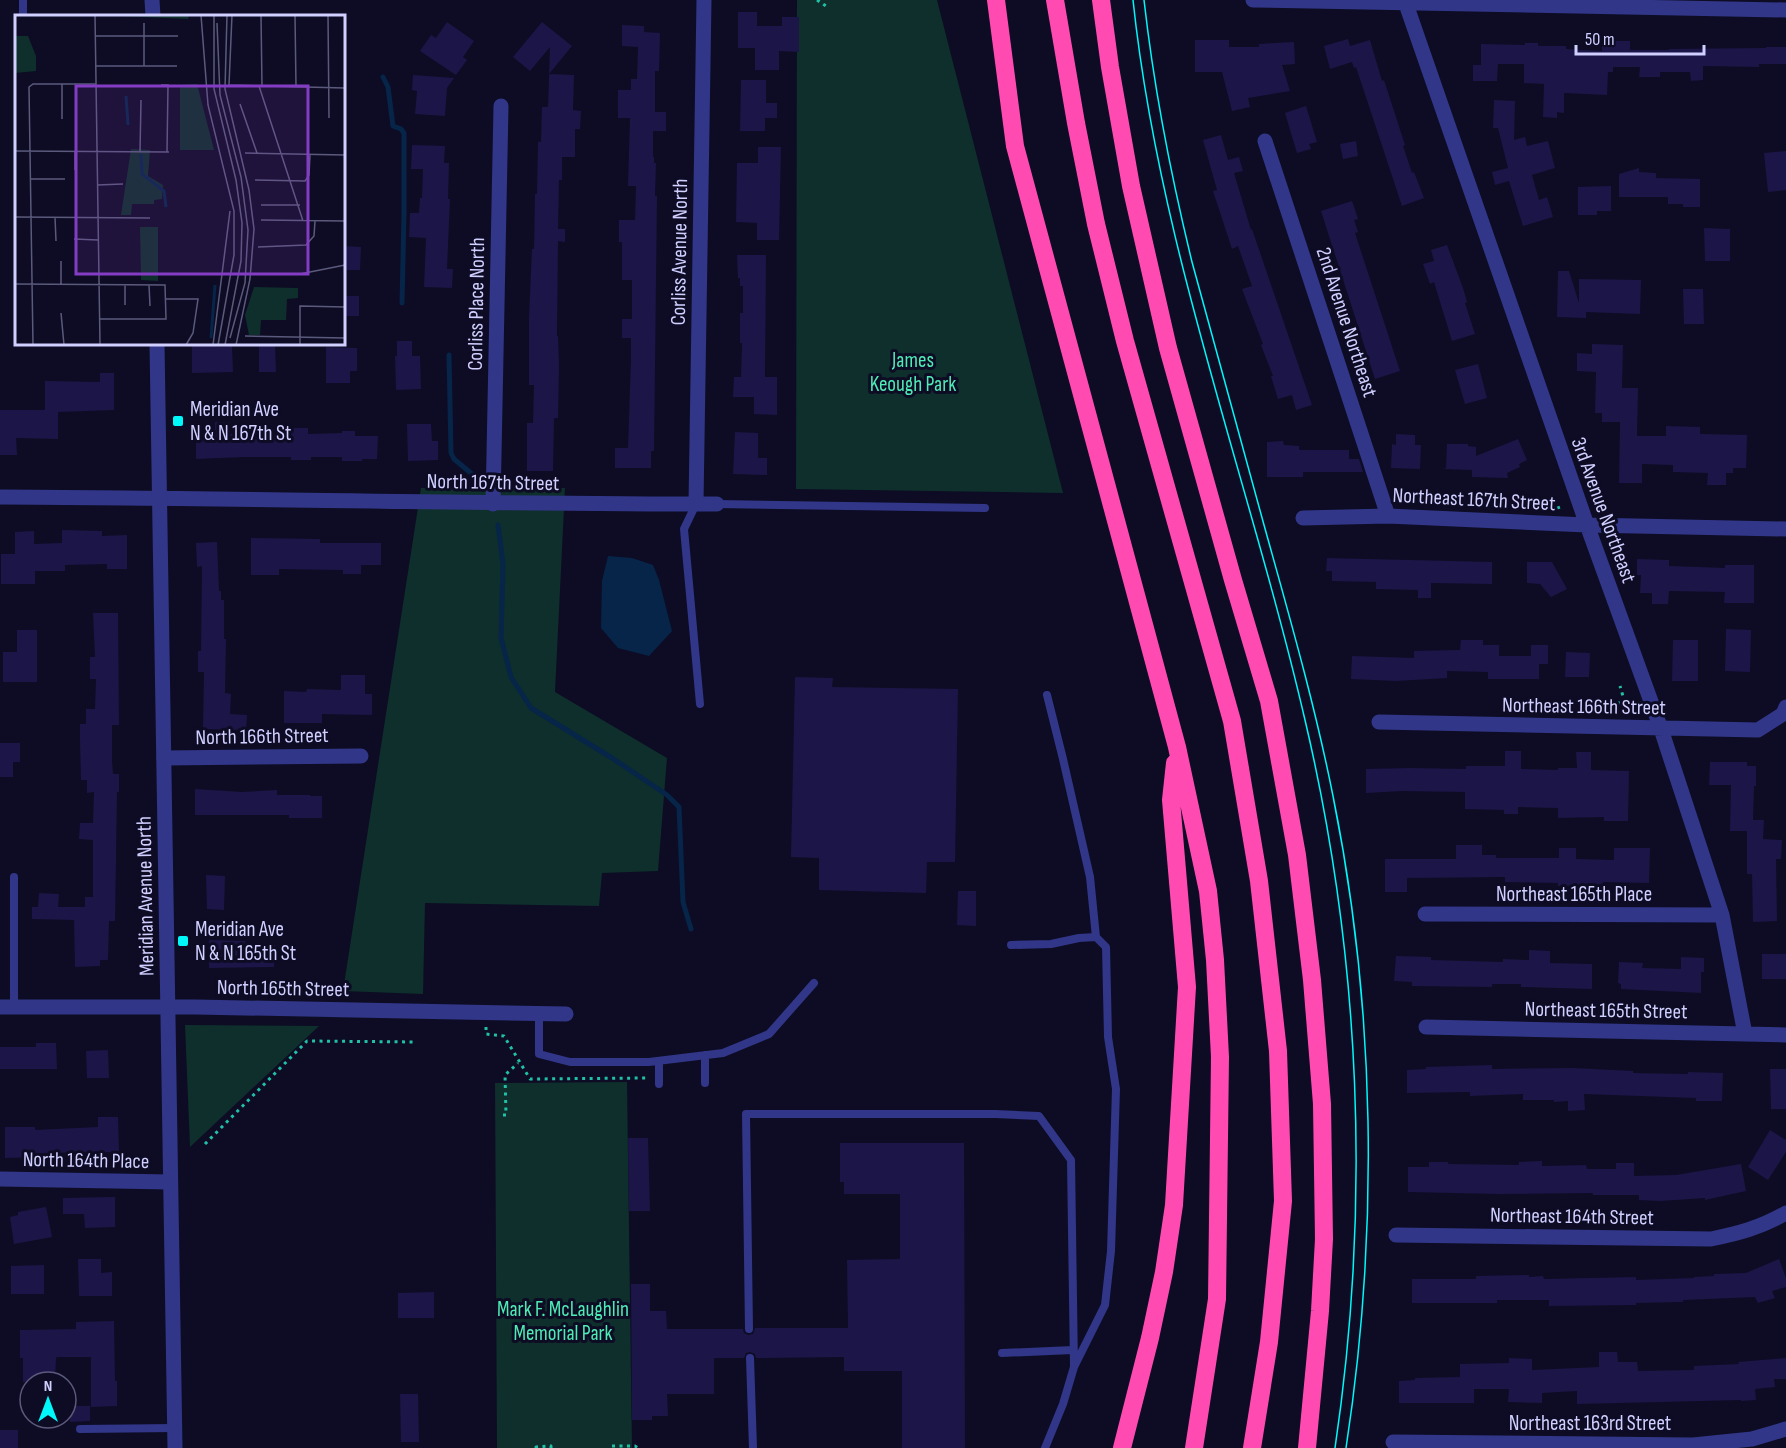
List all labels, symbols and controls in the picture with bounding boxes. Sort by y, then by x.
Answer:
inset map [15,15,345,345]
scale bar [1576,18,1704,56]
text: 50 m [1585,29,1615,50]
street label: Corliss Avenue North [666,178,693,326]
street label: Corliss Place North [463,237,490,371]
street label: 2nd Avenue Northeast [1311,244,1383,400]
park label: James Keough Park [870,348,956,397]
place label: Meridian Ave N & N 167th St [190,397,291,446]
marker: Meridian Ave N & N 167th St [171,414,185,428]
street label: 3rd Avenue Northeast [1566,434,1641,586]
street label: North 167th Street [426,469,560,496]
street label: Northeast 167th Street [1392,483,1556,516]
street label: Northeast 166th Street [1502,693,1666,720]
street label: North 166th Street [195,723,329,750]
street label: Meridian Avenue North [132,816,159,976]
street label: Northeast 165th Place [1496,882,1652,907]
place label: Meridian Ave N & N 165th St [195,917,296,966]
marker: Meridian Ave N & N 165th St [176,934,190,948]
street label: North 165th Street [217,975,349,1002]
street label: Northeast 165th Street [1524,997,1688,1024]
street label: North 164th Place [23,1147,149,1174]
street label: Northeast 164th Street [1490,1203,1654,1230]
park label: Mark F. McLaughlin Memorial Park [497,1297,629,1346]
north arrow [18,1370,78,1430]
text: N [44,1377,52,1396]
street label: Northeast 163rd Street [1509,1411,1671,1436]

